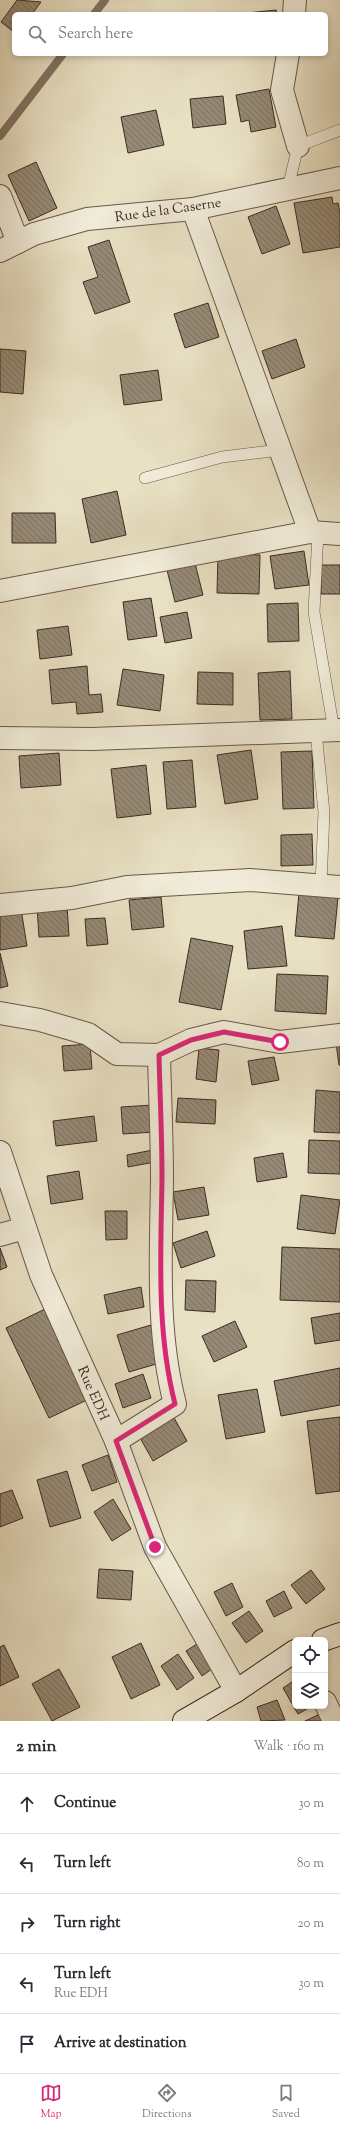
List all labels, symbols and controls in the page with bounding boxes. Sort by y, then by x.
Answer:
search box [12,12,328,56]
icon: search [26,23,48,45]
text: Search here [58,24,133,45]
street label: Rue de la Caserne [114,194,223,228]
route start [271,1033,289,1051]
street label: Rue EDH [71,1363,113,1424]
route end [146,1538,164,1556]
map controls [292,1637,328,1709]
button: locate [292,1637,328,1673]
button: layers [292,1673,328,1709]
text: 2 min [16,1735,57,1759]
text: Walk · 160 m [253,1738,324,1756]
icon: ahead [16,1793,38,1815]
text: Continue [54,1793,116,1814]
text: 30 m [298,1795,324,1813]
icon: left [16,1853,38,1875]
text: Turn left [54,1853,111,1874]
text: 80 m [297,1855,324,1873]
icon: right [16,1913,38,1935]
text: Turn right [54,1913,120,1934]
text: 20 m [298,1915,324,1933]
text: Turn left [54,1964,111,1985]
icon: left [16,1973,38,1995]
text: 30 m [298,1975,324,1993]
text: Rue EDH [54,1985,108,2003]
icon: arrive [16,2033,38,2055]
text: Arrive at destination [54,2033,187,2054]
tab: Map [40,2082,62,2122]
tab: Directions [142,2082,192,2122]
tab: Saved [272,2082,300,2122]

